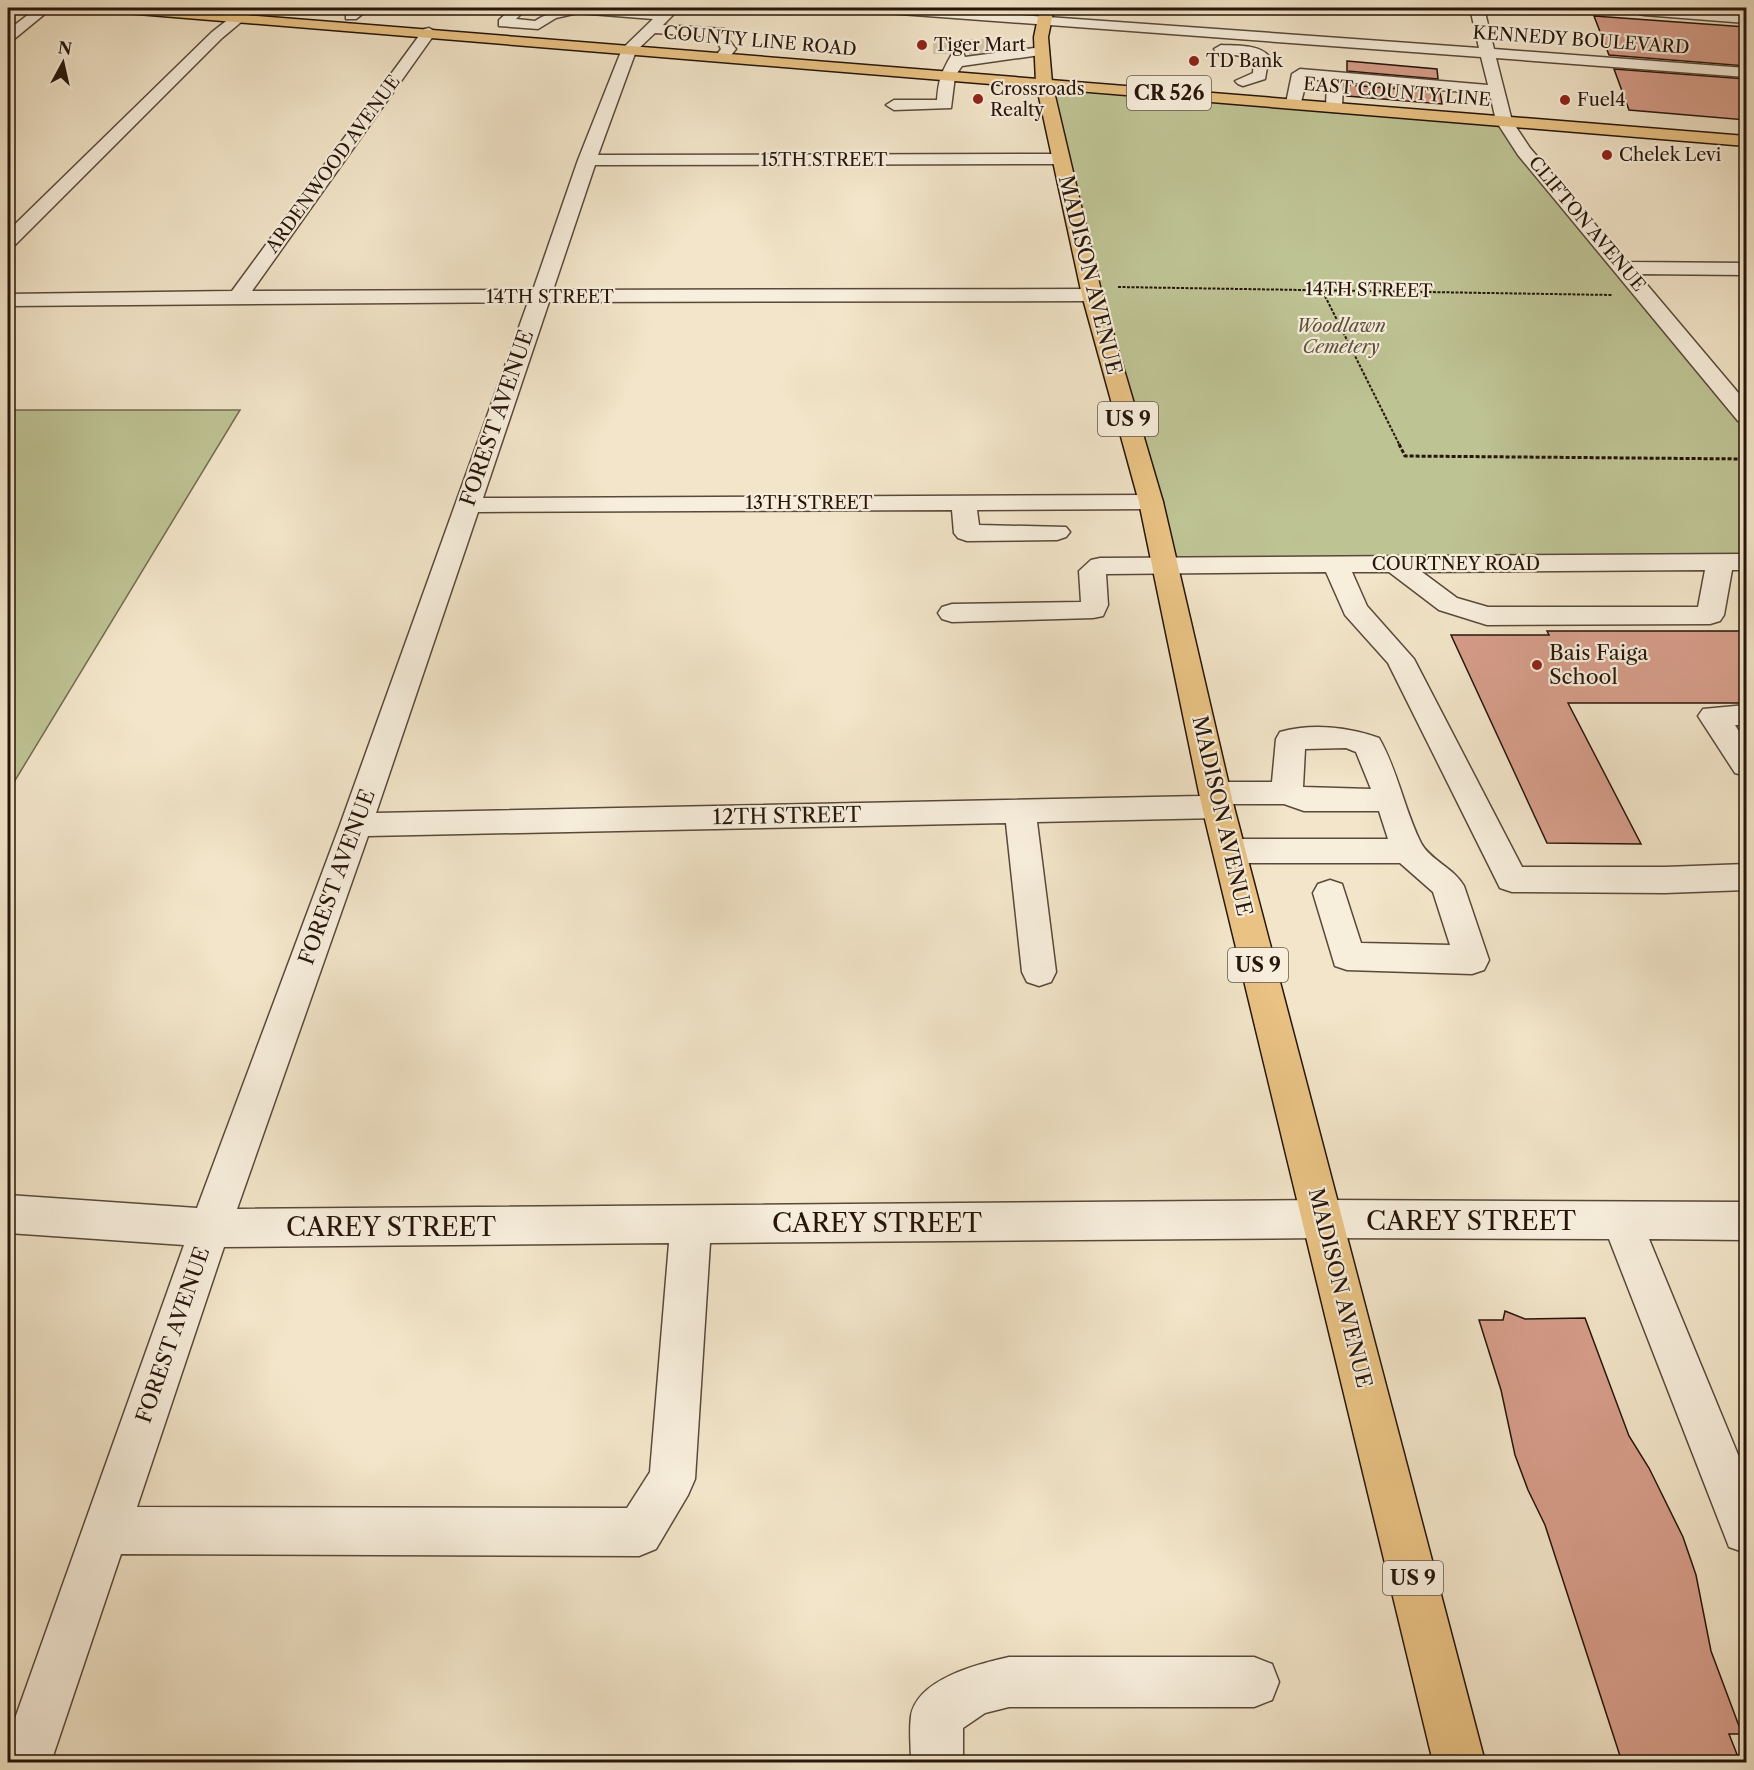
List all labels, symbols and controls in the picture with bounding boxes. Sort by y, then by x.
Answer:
street label: KENNEDY BOULEVARD [1472,21,1690,59]
street label: COUNTY LINE ROAD [663,22,857,60]
north arrow [33,33,93,93]
place label: Tiger Mart [934,34,1026,56]
text: N [57,37,73,59]
marker: Tiger Mart [915,38,929,52]
place label: TD Bank [1206,50,1284,72]
marker: TD Bank [1187,54,1201,68]
street label: ARDENWOOD AVENUE [261,71,405,258]
street label: EAST COUNTY LINE [1302,73,1492,111]
road number: CR 526 [1127,76,1211,110]
place label: Crossroads Realty [990,78,1085,121]
place label: Fuel4 [1577,89,1626,111]
marker: Crossroads Realty [971,92,985,106]
marker: Fuel4 [1558,93,1572,107]
place label: Chelek Levi [1619,144,1722,166]
marker: Chelek Levi [1600,148,1614,162]
street label: 15TH STREET [761,149,888,171]
street label: CLIFTON AVENUE [1524,152,1650,296]
street label: MADISON AVENUE [1054,172,1127,377]
street label: 14TH STREET [1305,278,1433,302]
street label: 14TH STREET [486,286,614,308]
park label: Woodlawn Cemetery [1296,315,1386,358]
street label: FOREST AVENUE [455,326,538,509]
road number: US 9 [1098,402,1158,436]
street label: 13TH STREET [746,492,873,514]
street label: COURTNEY ROAD [1372,553,1540,575]
place label: Bais Faiga School [1549,640,1649,689]
marker: Bais Faiga School [1530,658,1544,672]
street label: MADISON AVENUE [1187,713,1258,919]
street label: FOREST AVENUE [293,786,380,968]
street label: 12TH STREET [712,802,862,829]
road number: US 9 [1228,948,1288,982]
street label: MADISON AVENUE [1304,1185,1377,1390]
street label: CAREY STREET [1366,1205,1576,1237]
street label: CAREY STREET [772,1207,982,1239]
street label: CAREY STREET [286,1211,496,1243]
street label: FOREST AVENUE [131,1243,214,1426]
road number: US 9 [1383,1561,1443,1595]

